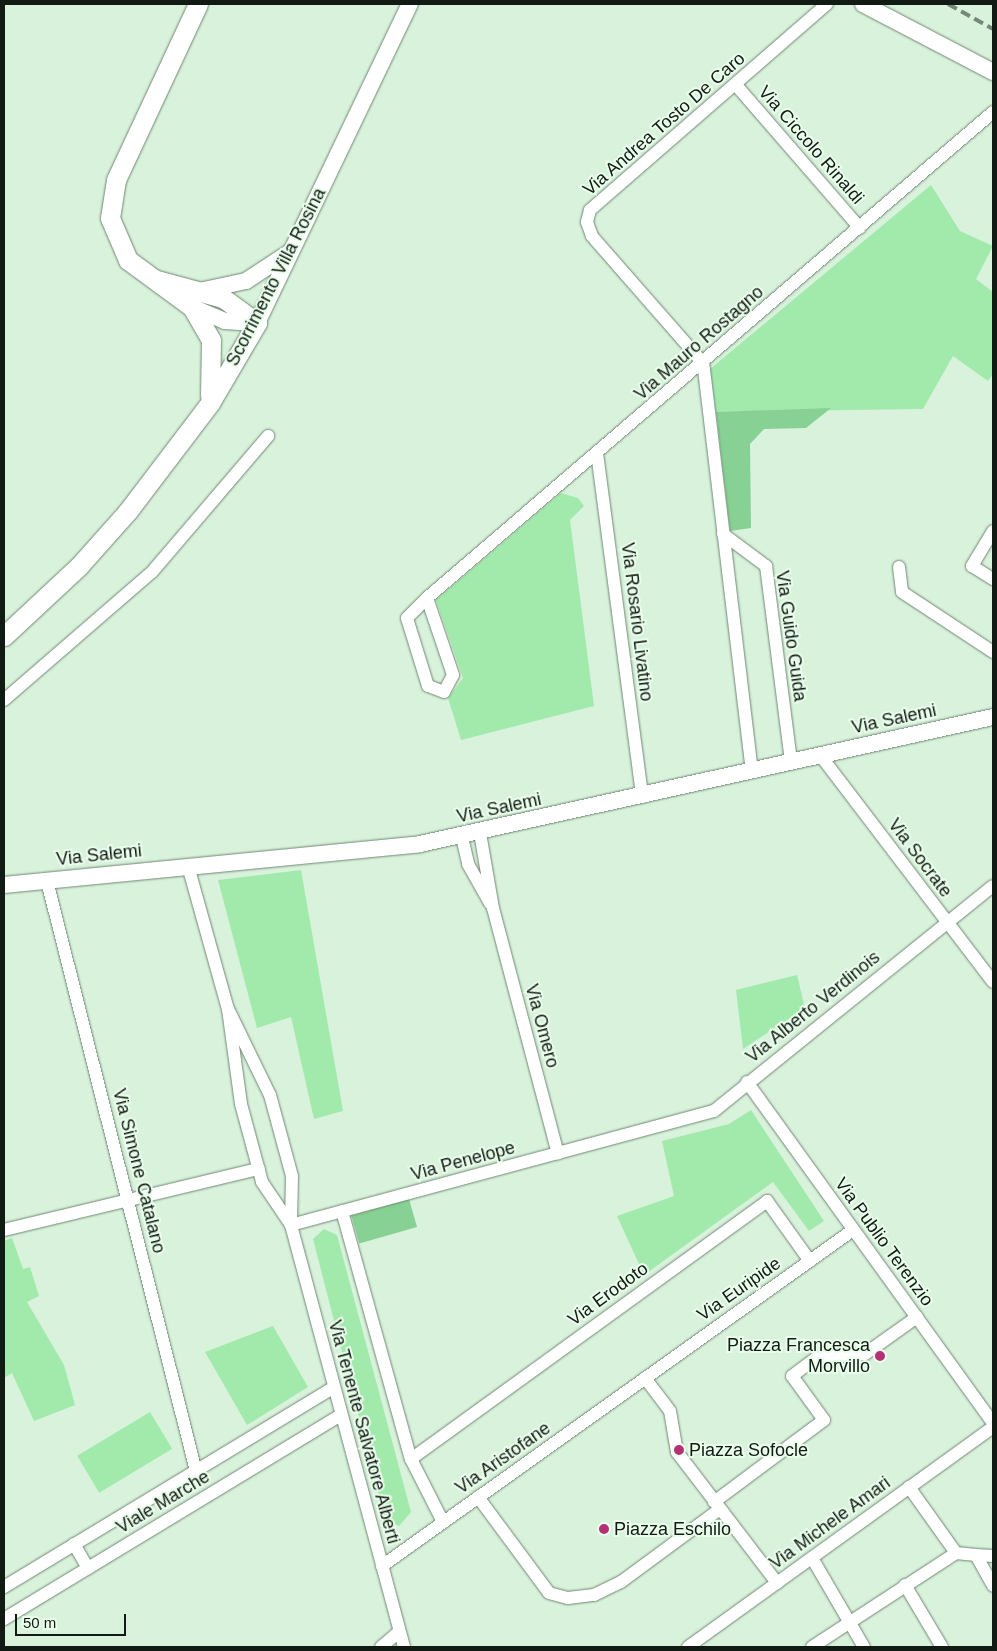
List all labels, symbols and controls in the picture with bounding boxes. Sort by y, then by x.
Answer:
street label: Via Andrea Tosto De Caro [578,47,750,201]
street label: Via Ciccolo Rinaldi [754,81,868,209]
street label: Scorrimento Villa Rosina [222,184,330,370]
street label: Via Mauro Rostagno [630,281,768,405]
street label: Via Rosario Livatino [617,541,657,703]
street label: Via Guido Guida [771,569,811,703]
street label: Via Salemi [850,700,938,738]
street label: Via Salemi [455,789,543,827]
street label: Via Socrate [883,814,957,902]
street label: Via Salemi [55,840,143,870]
street label: Via Alberto Verdinois [741,946,885,1068]
street label: Via Omero [520,982,564,1070]
street label: Via Simone Catalano [108,1087,170,1255]
street label: Via Penelope [409,1137,517,1185]
street label: Via Publio Terenzio [830,1173,938,1311]
street label: Via Euripide [693,1252,785,1326]
street label: Via Erodoto [564,1258,652,1330]
street label: Via Tenente Salvatore Alberti [324,1317,404,1547]
place label: Piazza Francesca Morvillo [727,1335,870,1378]
marker: Piazza Francesca Morvillo [874,1350,886,1362]
street label: Via Aristofane [451,1417,555,1499]
place label: Piazza Sofocle [689,1439,808,1461]
marker: Piazza Sofocle [673,1444,685,1456]
street label: Viale Marche [113,1466,213,1538]
street label: Via Michele Amari [765,1472,895,1574]
place label: Piazza Eschilo [614,1518,731,1540]
marker: Piazza Eschilo [598,1523,610,1535]
scale bar [18,1604,129,1636]
text: 50 m [23,1614,56,1631]

